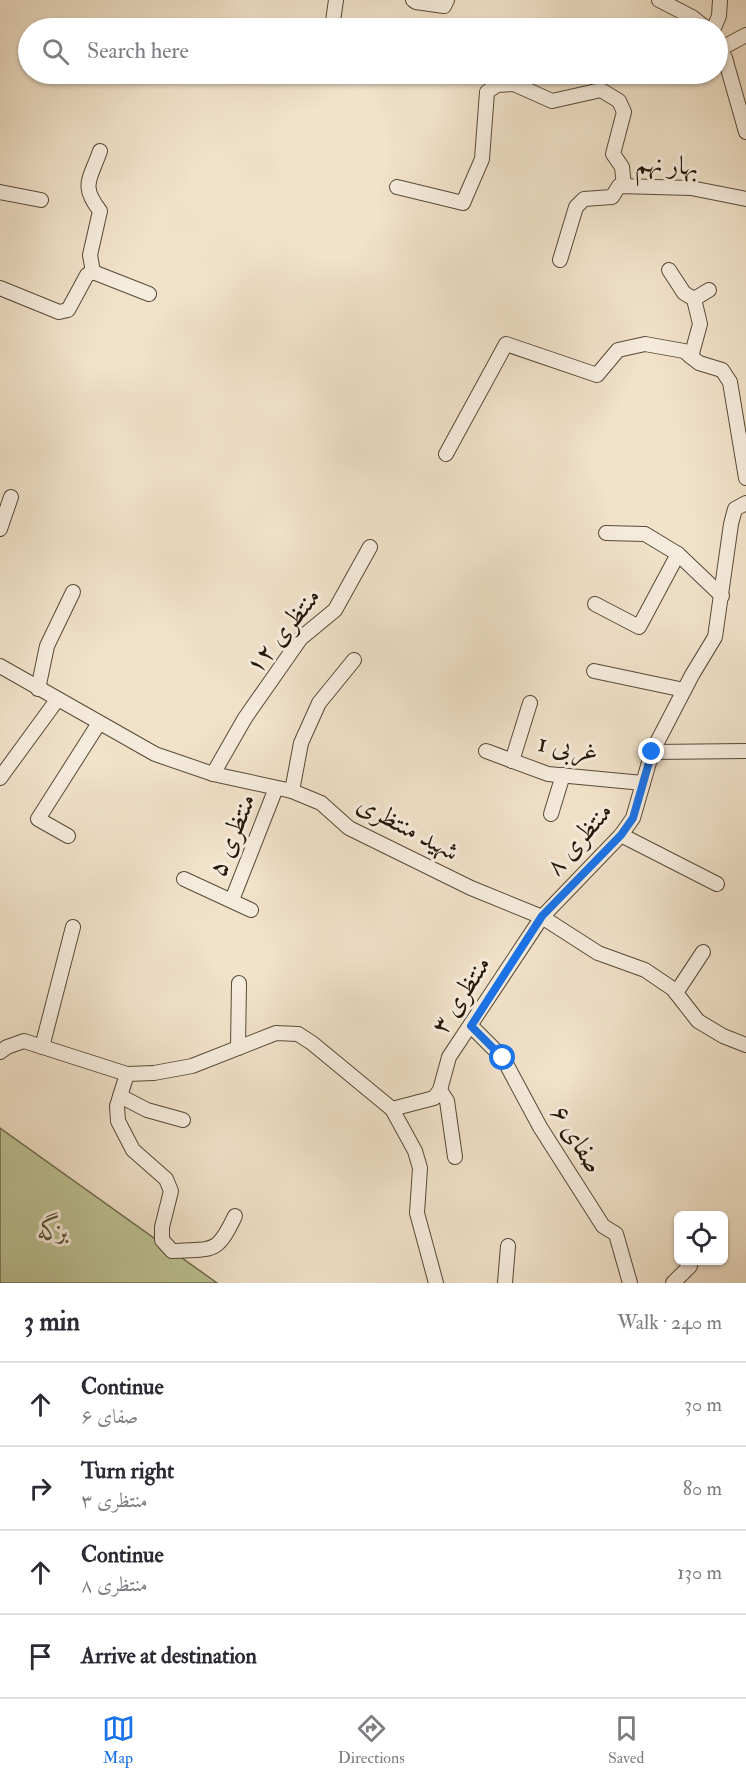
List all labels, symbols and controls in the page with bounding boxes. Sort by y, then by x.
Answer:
search box [18,18,728,84]
icon: search [39,35,72,68]
text: Search here [87,37,189,65]
street label: بهار نهم [634,147,700,191]
street label: منتظری ۱۲ [239,581,327,681]
street label: غربی 1 [535,727,601,771]
route end [638,738,664,764]
street label: شهید منتظری [352,788,464,868]
street label: منتظری ۵ [201,789,263,881]
street label: منتظری ۸ [539,796,619,882]
street label: منتظری ۳ [424,950,498,1040]
route start [489,1044,515,1070]
street label: صفای ۶ [544,1099,610,1179]
map controls [674,1211,728,1265]
button: locate [674,1211,728,1265]
park label: بزگه [38,1212,69,1247]
text: 3 min [24,1306,80,1338]
text: Walk · 240 m [617,1310,722,1335]
text: Continue [81,1373,164,1401]
icon: ahead [24,1388,57,1421]
text: 30 m [684,1392,722,1417]
text: صفای ۶ [81,1404,138,1429]
text: Turn right [81,1457,174,1485]
icon: right [24,1472,57,1505]
text: 80 m [683,1476,722,1501]
text: منتظری ۳ [81,1488,148,1513]
text: Continue [81,1541,164,1569]
icon: ahead [24,1556,57,1589]
text: 130 m [677,1560,722,1585]
text: منتظری ۸ [81,1572,148,1597]
icon: arrive [24,1640,57,1673]
text: Arrive at destination [81,1642,257,1670]
tab: Map [102,1712,135,1768]
tab: Directions [338,1712,405,1768]
tab: Saved [608,1712,644,1768]

